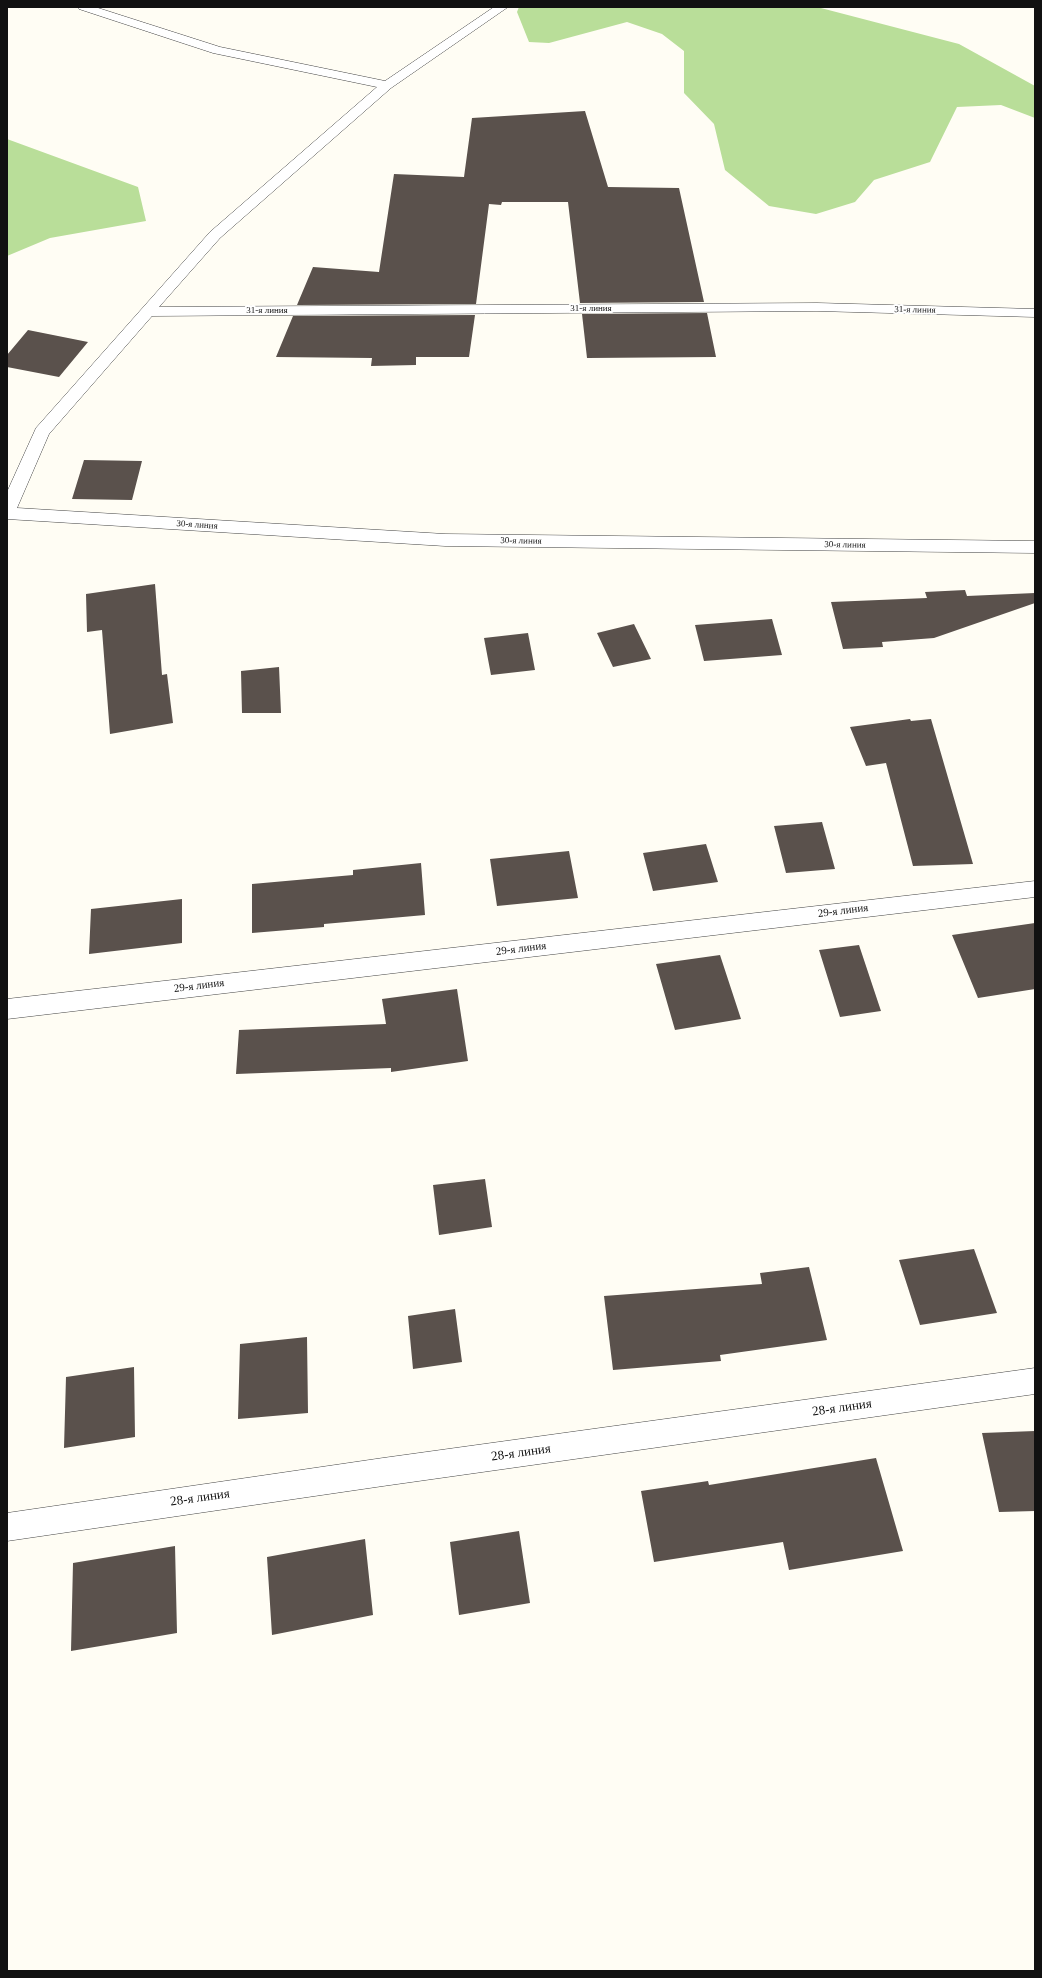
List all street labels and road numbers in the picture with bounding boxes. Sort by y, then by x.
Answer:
street label: 31-я линия [570,304,612,314]
street label: 31-я линия [894,304,936,316]
street label: 31-я линия [246,306,288,316]
street label: 30-я линия [176,518,218,532]
street label: 30-я линия [500,535,542,547]
street label: 30-я линия [824,539,866,551]
street label: 29-я линия [817,901,869,921]
street label: 29-я линия [495,939,547,959]
street label: 29-я линия [173,976,225,996]
street label: 28-я линия [811,1396,873,1420]
street label: 28-я линия [490,1441,552,1465]
street label: 28-я линия [169,1486,231,1510]

